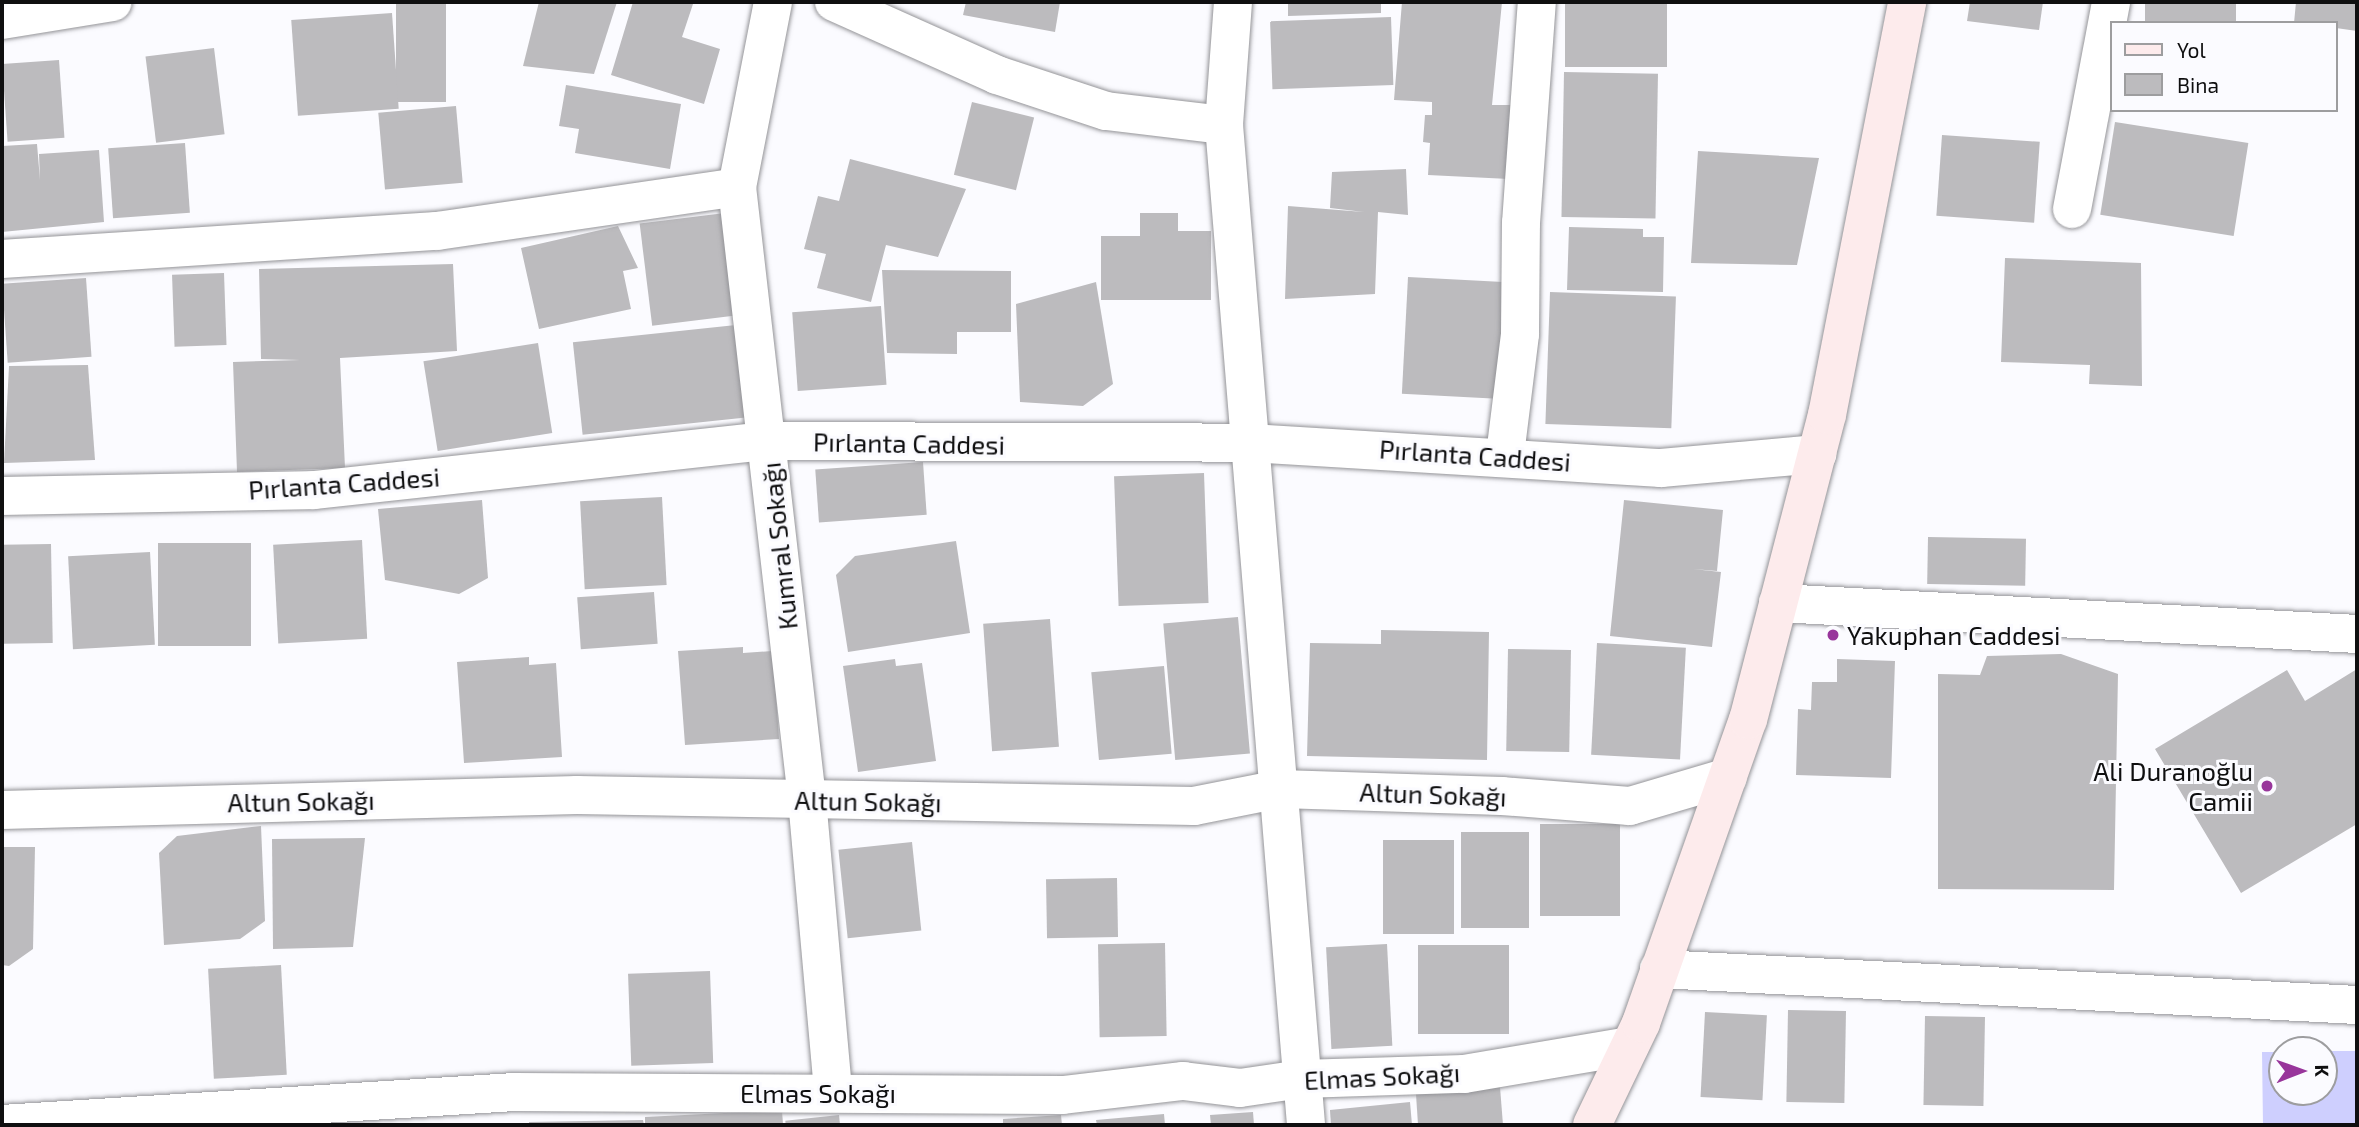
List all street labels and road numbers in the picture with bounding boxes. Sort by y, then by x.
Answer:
street label: Pırlanta Caddesi [813,426,1005,460]
street label: Pırlanta Caddesi [1378,433,1572,477]
street label: Kumral Sokağı [755,460,803,632]
street label: Pırlanta Caddesi [247,461,441,505]
street label: Altun Sokağı [1359,776,1507,812]
street label: Altun Sokağı [227,784,375,818]
street label: Altun Sokağı [794,784,942,818]
street label: Elmas Sokağı [1303,1056,1461,1096]
street label: Elmas Sokağı [740,1077,896,1109]

